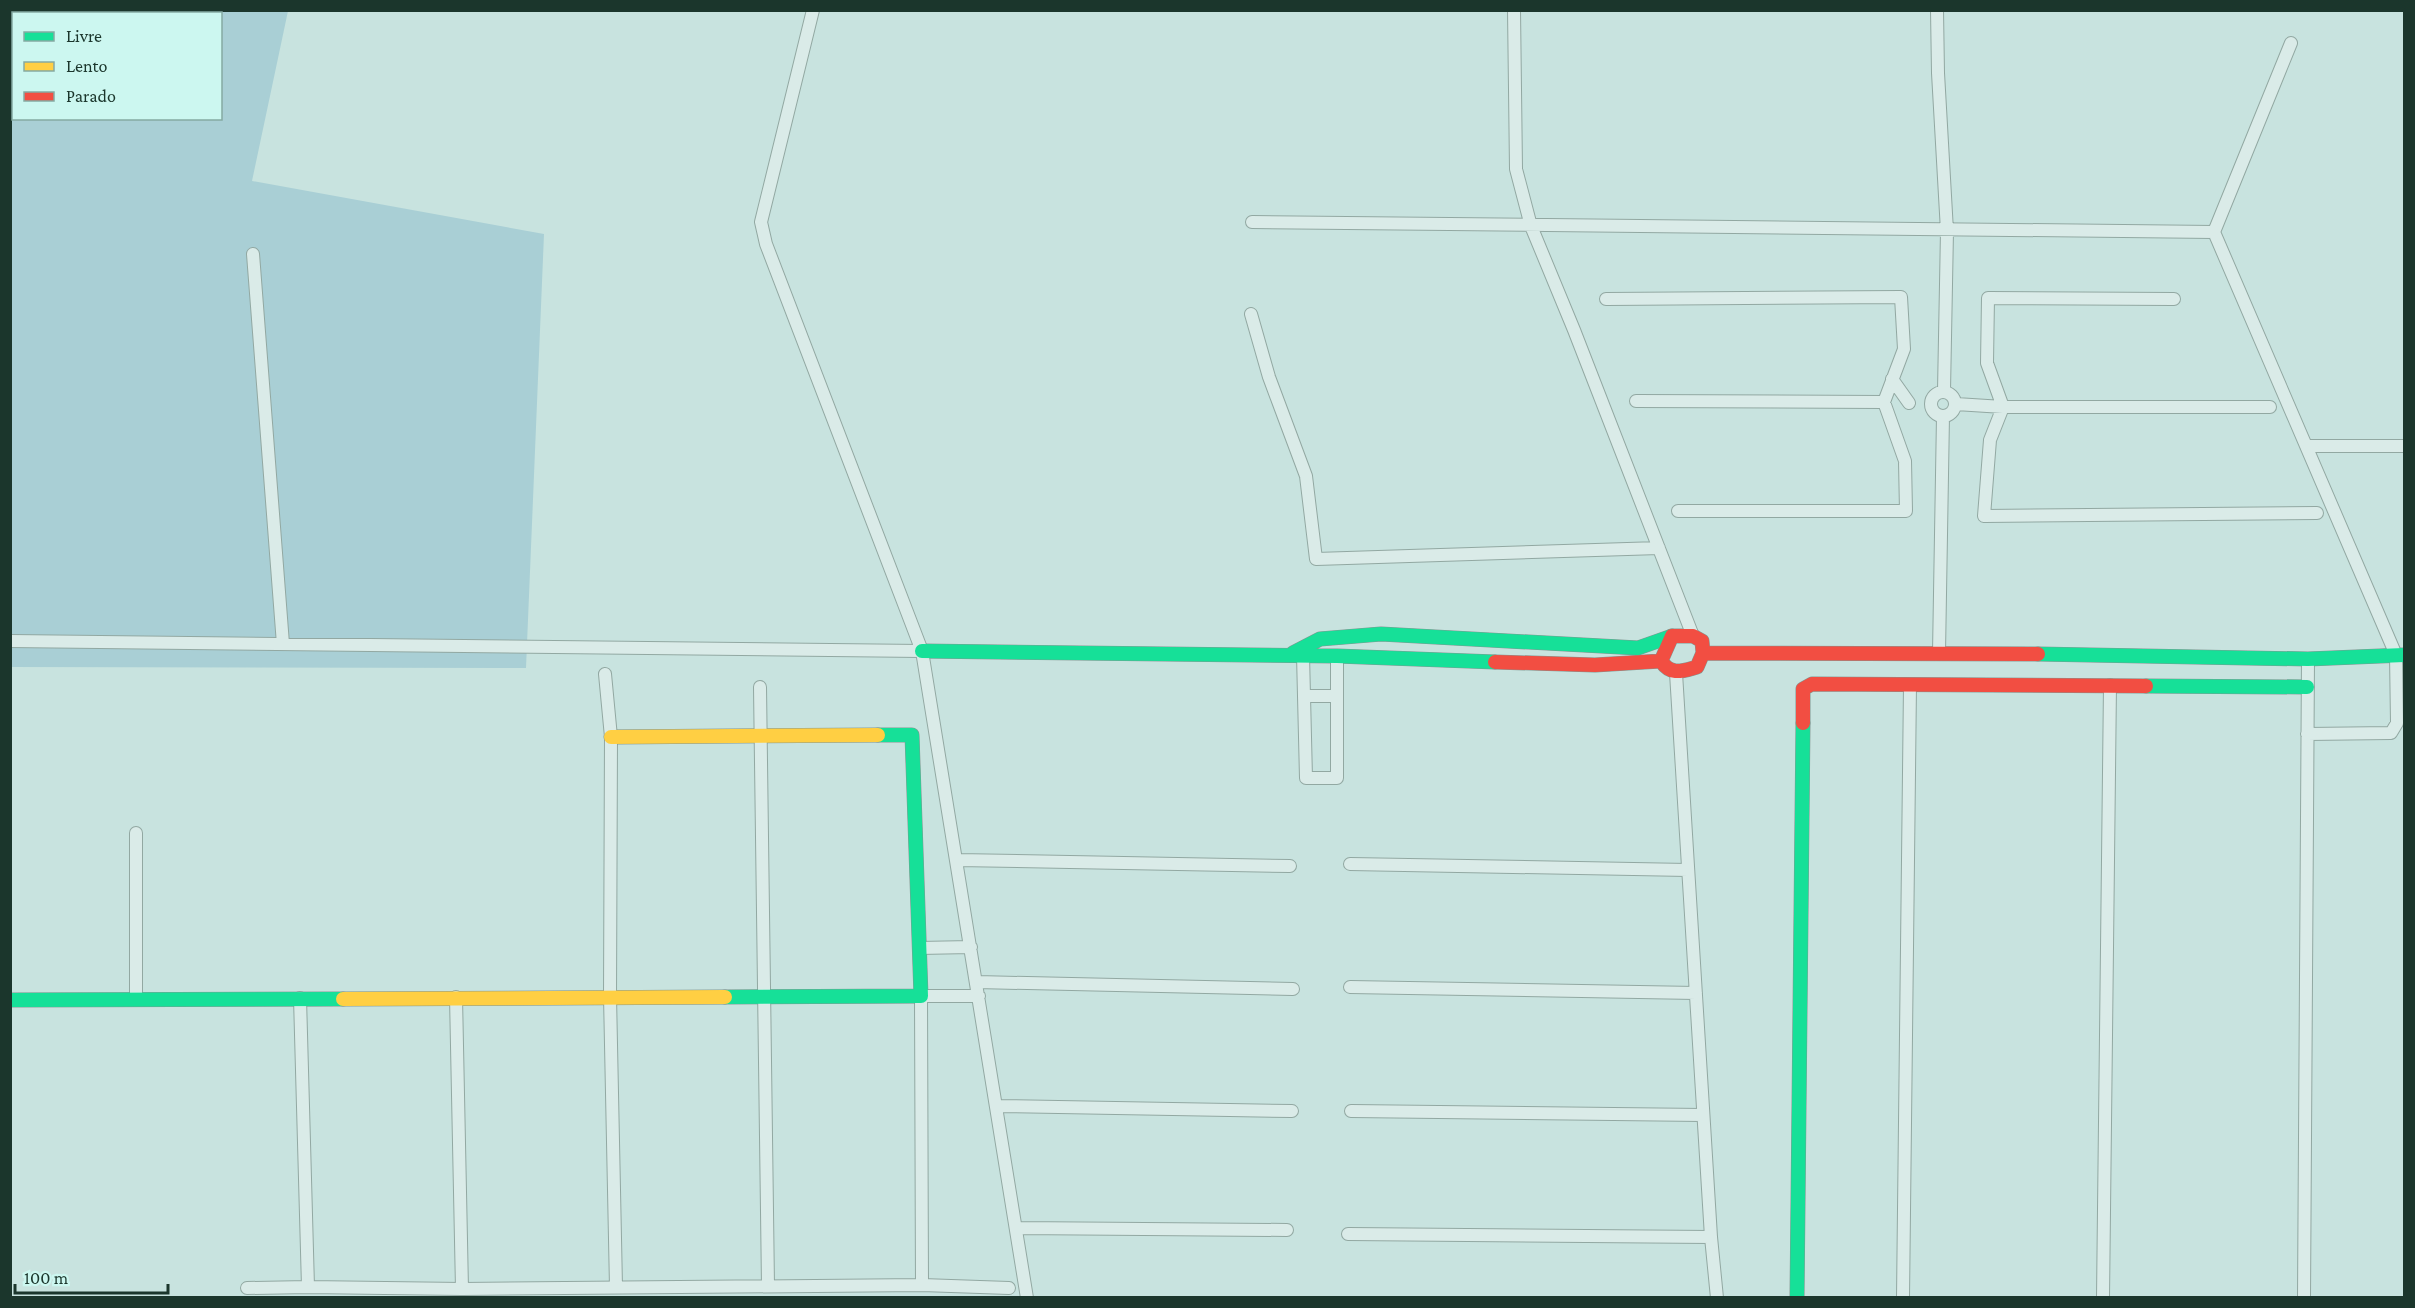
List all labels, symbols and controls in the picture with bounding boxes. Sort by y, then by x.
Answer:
legend [12,12,222,120]
text: Livre [66,26,102,46]
text: Lento [66,56,107,76]
text: Parado [66,86,116,106]
scale bar [15,1257,168,1295]
text: 100 m [24,1268,69,1288]

